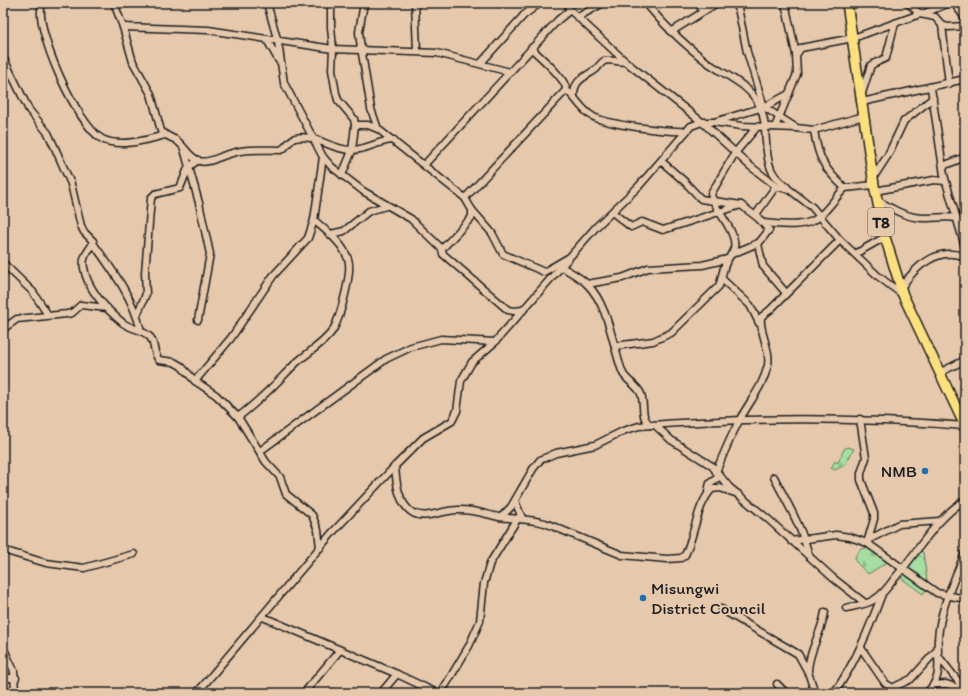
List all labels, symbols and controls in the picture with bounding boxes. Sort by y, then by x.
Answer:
road number: T8 [868,208,894,236]
place label: NMB [881,461,917,481]
marker: NMB [920,466,930,476]
place label: Misungwi District Council [651,578,766,618]
marker: Misungwi District Council [638,593,648,603]

